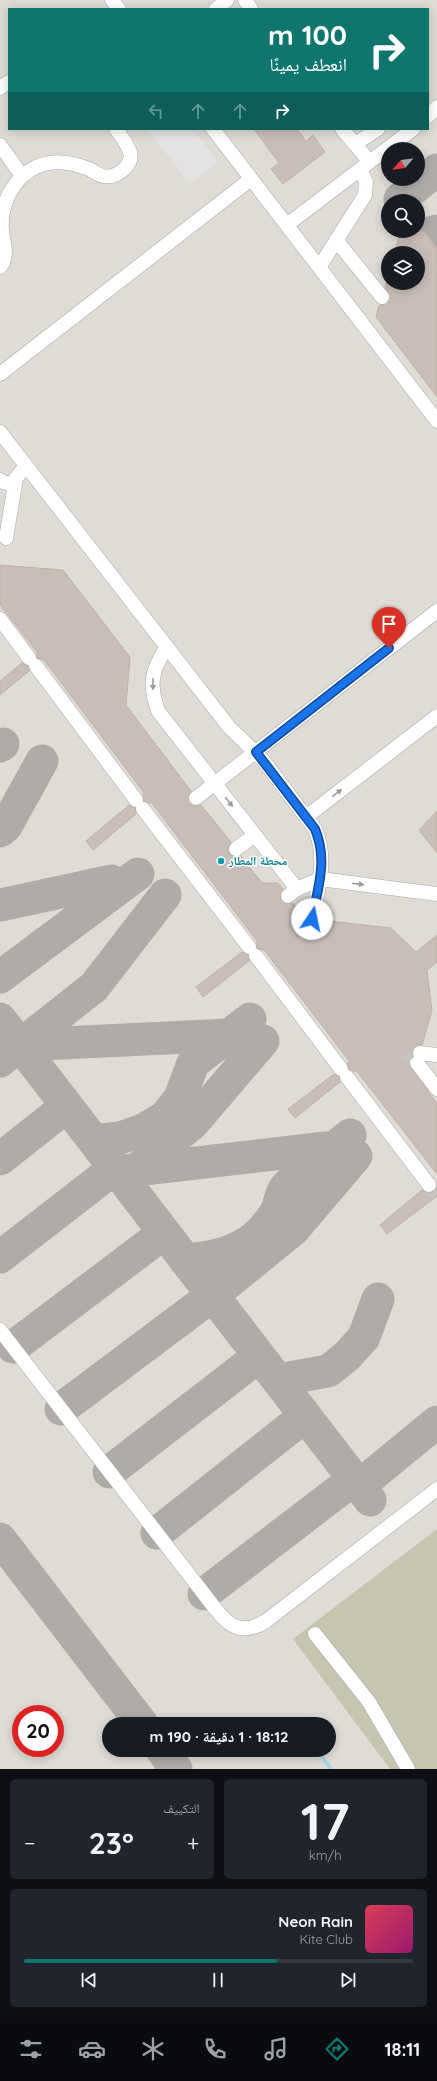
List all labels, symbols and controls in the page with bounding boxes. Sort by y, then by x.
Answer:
text: 100 m [268,17,347,52]
icon: right [361,24,413,76]
text: انعطف يمينًا [269,53,347,76]
icon: left [145,100,167,122]
icon: ahead [187,100,209,122]
icon: ahead [229,100,251,122]
icon: right [271,100,293,122]
north arrow [381,142,425,186]
map controls [381,142,425,290]
button: search [381,194,425,238]
button: layers [381,246,425,290]
pin [372,607,406,648]
icon: arrive [378,613,400,635]
one-way arrow [150,678,156,691]
one-way arrow [332,789,343,798]
one-way arrow [224,797,233,808]
place label: محطة المطار [228,853,288,868]
marker: محطة المطار [216,856,226,866]
one-way arrow [352,881,364,887]
position arrow [291,898,333,940]
speed limit sign: 20 [12,1705,64,1757]
text: 18:12 · 1 دقيقة · 190 m [149,1727,289,1746]
text: 17 [301,1788,350,1853]
text: التكييف [163,1800,200,1816]
text: 23° [89,1824,134,1862]
text: − [24,1829,35,1857]
text: + [187,1829,199,1857]
text: km/h [309,1847,342,1863]
text: Neon Rain [278,1912,353,1931]
text: Kite Club [300,1931,353,1947]
icon: previous [78,1969,100,1991]
icon: pause [207,1969,229,1991]
icon: next [337,1969,359,1991]
icon: filters [17,2035,45,2063]
icon: car [78,2035,106,2063]
icon: climate [139,2035,167,2063]
icon: phone [201,2035,229,2063]
icon: music [262,2035,290,2063]
icon: directions [323,2035,351,2063]
text: 18:11 [385,2038,420,2061]

